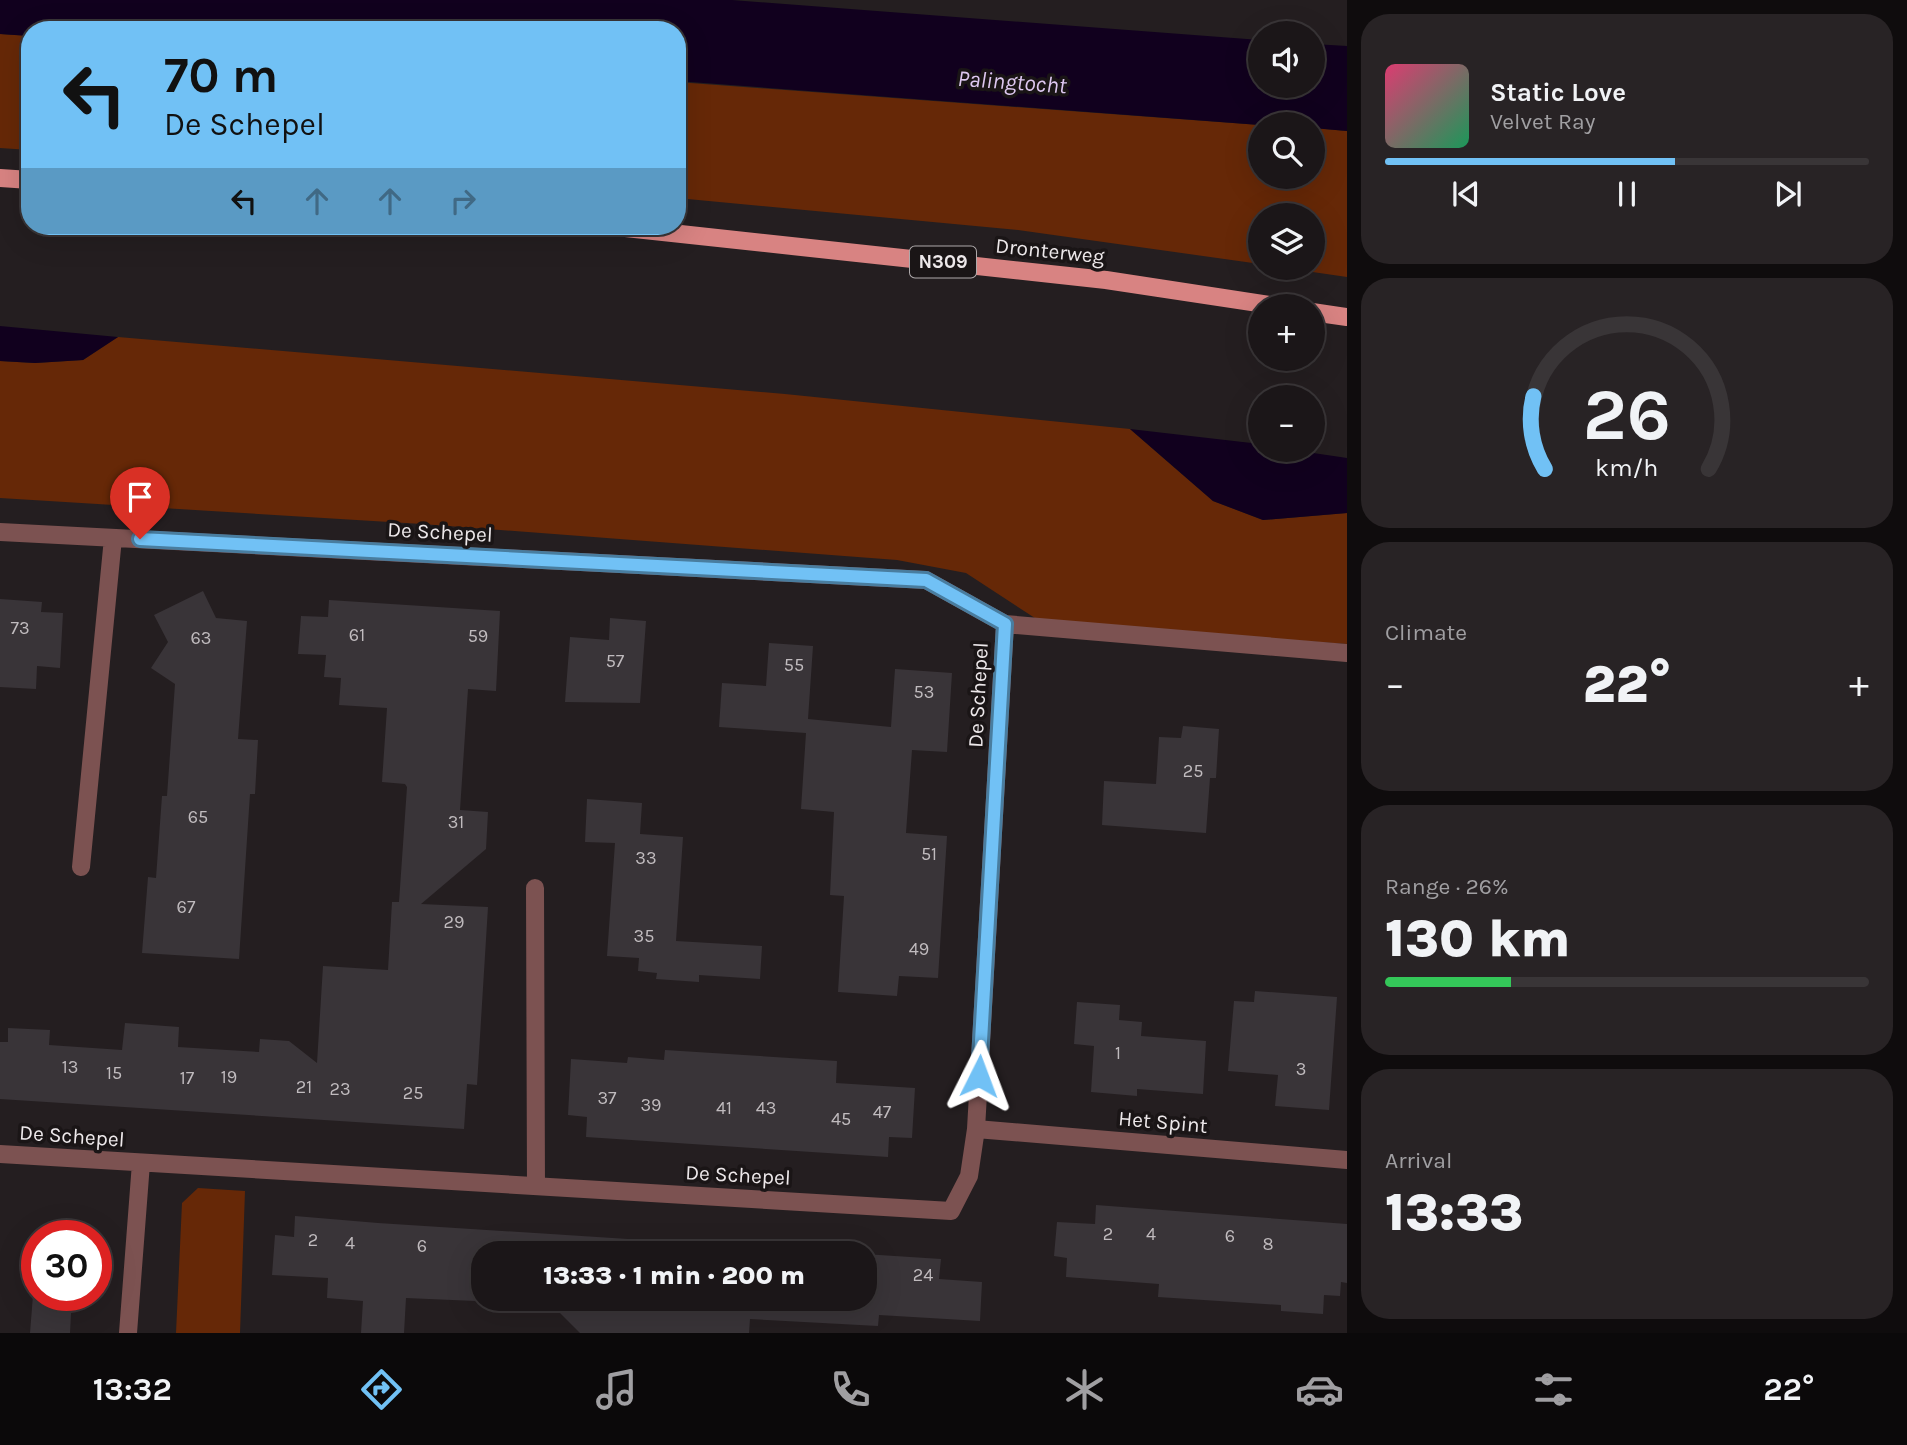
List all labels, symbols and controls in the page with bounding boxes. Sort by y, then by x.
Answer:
map controls [1248,21,1325,462]
button: sound [1248,21,1325,98]
text: 70 m [164,47,278,104]
icon: left [49,49,140,140]
water label: Palingtocht [957,65,1069,99]
text: Static Love [1490,77,1626,108]
text: De Schepel [164,106,325,143]
text: Velvet Ray [1490,108,1595,135]
button: search [1248,112,1325,189]
icon: previous [1447,175,1485,213]
icon: pause [1608,175,1646,213]
icon: next [1769,175,1807,213]
icon: left [225,182,263,220]
icon: ahead [298,182,336,220]
icon: ahead [371,182,409,220]
icon: right [444,182,482,220]
button: layers [1248,203,1325,280]
street label: Dronterweg [994,233,1106,269]
road number: N309 [910,246,976,278]
button: + [1248,294,1325,371]
text: 26 [1583,372,1671,457]
button: − [1248,385,1325,462]
text: km/h [1595,452,1659,481]
pin [110,467,170,539]
icon: arrive [121,478,159,516]
street label: De Schepel [387,517,493,547]
house number: 73 [10,617,30,639]
text: Climate [1385,619,1467,646]
house number: 61 [349,624,365,646]
house number: 59 [468,625,488,647]
house number: 63 [191,627,211,649]
street label: De Schepel [963,642,993,748]
house number: 57 [606,650,625,672]
house number: 55 [784,654,804,676]
text: 22° [1583,654,1671,715]
text: − [1385,662,1405,707]
text: + [1849,662,1869,707]
house number: 53 [914,681,934,703]
house number: 25 [1183,760,1203,782]
house number: 65 [188,806,208,828]
house number: 31 [448,811,464,833]
house number: 51 [921,843,937,865]
house number: 33 [635,847,657,869]
text: Range · 26% [1385,873,1509,900]
house number: 67 [177,896,196,918]
text: 130 km [1385,908,1570,969]
house number: 29 [444,911,464,933]
house number: 35 [634,925,654,947]
house number: 49 [909,938,929,960]
position arrow [942,1039,1016,1113]
house number: 1 [1115,1042,1121,1064]
house number: 13 [62,1056,78,1078]
house number: 3 [1296,1058,1306,1080]
house number: 15 [106,1062,122,1084]
house number: 19 [221,1066,237,1088]
house number: 17 [180,1067,195,1089]
house number: 21 [296,1076,312,1098]
house number: 23 [329,1078,351,1100]
house number: 25 [403,1082,423,1104]
house number: 37 [597,1087,617,1109]
house number: 39 [640,1094,662,1116]
house number: 41 [716,1097,732,1119]
house number: 43 [756,1097,776,1119]
house number: 47 [873,1101,892,1123]
street label: Het Spint [1117,1106,1209,1138]
house number: 45 [831,1108,851,1130]
street label: De Schepel [19,1120,125,1152]
text: Arrival [1385,1147,1452,1174]
street label: De Schepel [685,1160,791,1190]
text: 13:33 [1385,1182,1523,1243]
speed limit sign: 30 [21,1220,112,1311]
house number: 2 [1103,1223,1113,1245]
house number: 4 [1146,1223,1156,1245]
house number: 6 [1225,1225,1235,1247]
house number: 2 [308,1229,318,1251]
house number: 4 [345,1232,355,1254]
house number: 8 [1262,1233,1274,1255]
house number: 6 [417,1235,427,1257]
text: 13:33 · 1 min · 200 m [543,1260,805,1291]
house number: 24 [913,1264,933,1286]
icon: directions [357,1365,406,1414]
icon: music [592,1365,641,1414]
icon: phone [826,1365,875,1414]
icon: climate [1060,1365,1109,1414]
icon: car [1295,1365,1344,1414]
icon: filters [1529,1365,1578,1414]
text: 13:32 [93,1371,172,1408]
text: 22° [1763,1371,1814,1408]

